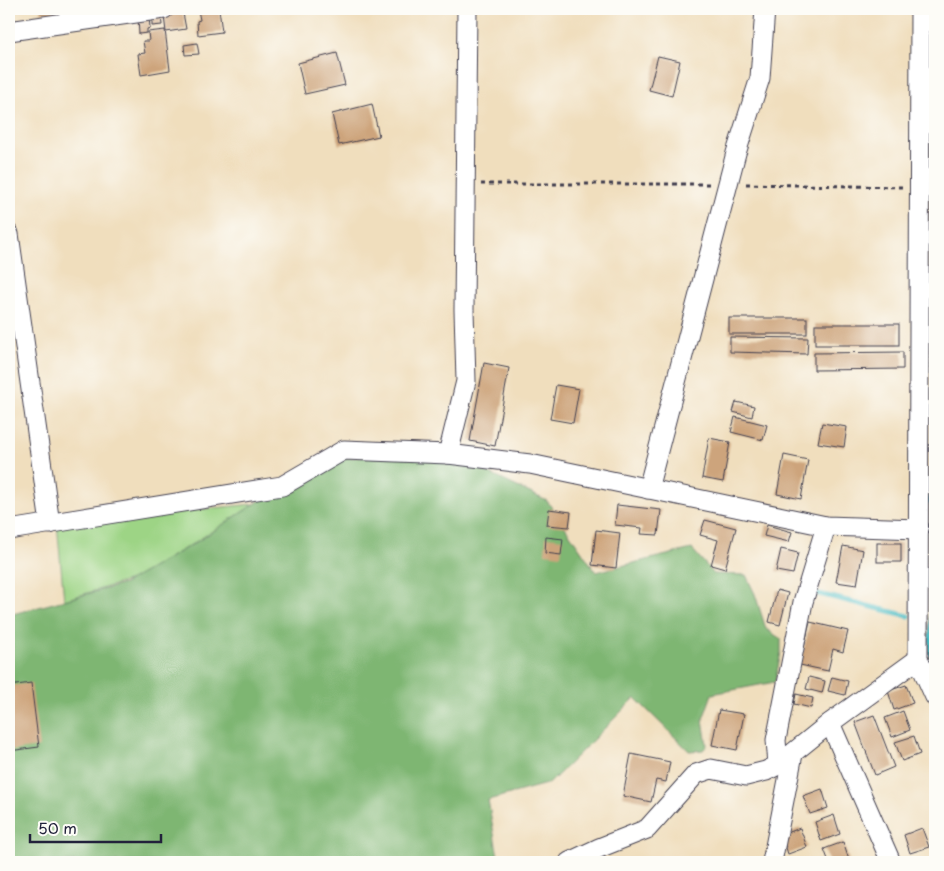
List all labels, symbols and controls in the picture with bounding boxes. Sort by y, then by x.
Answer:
scale bar [30,811,161,843]
text: 50 m [38,816,77,839]

